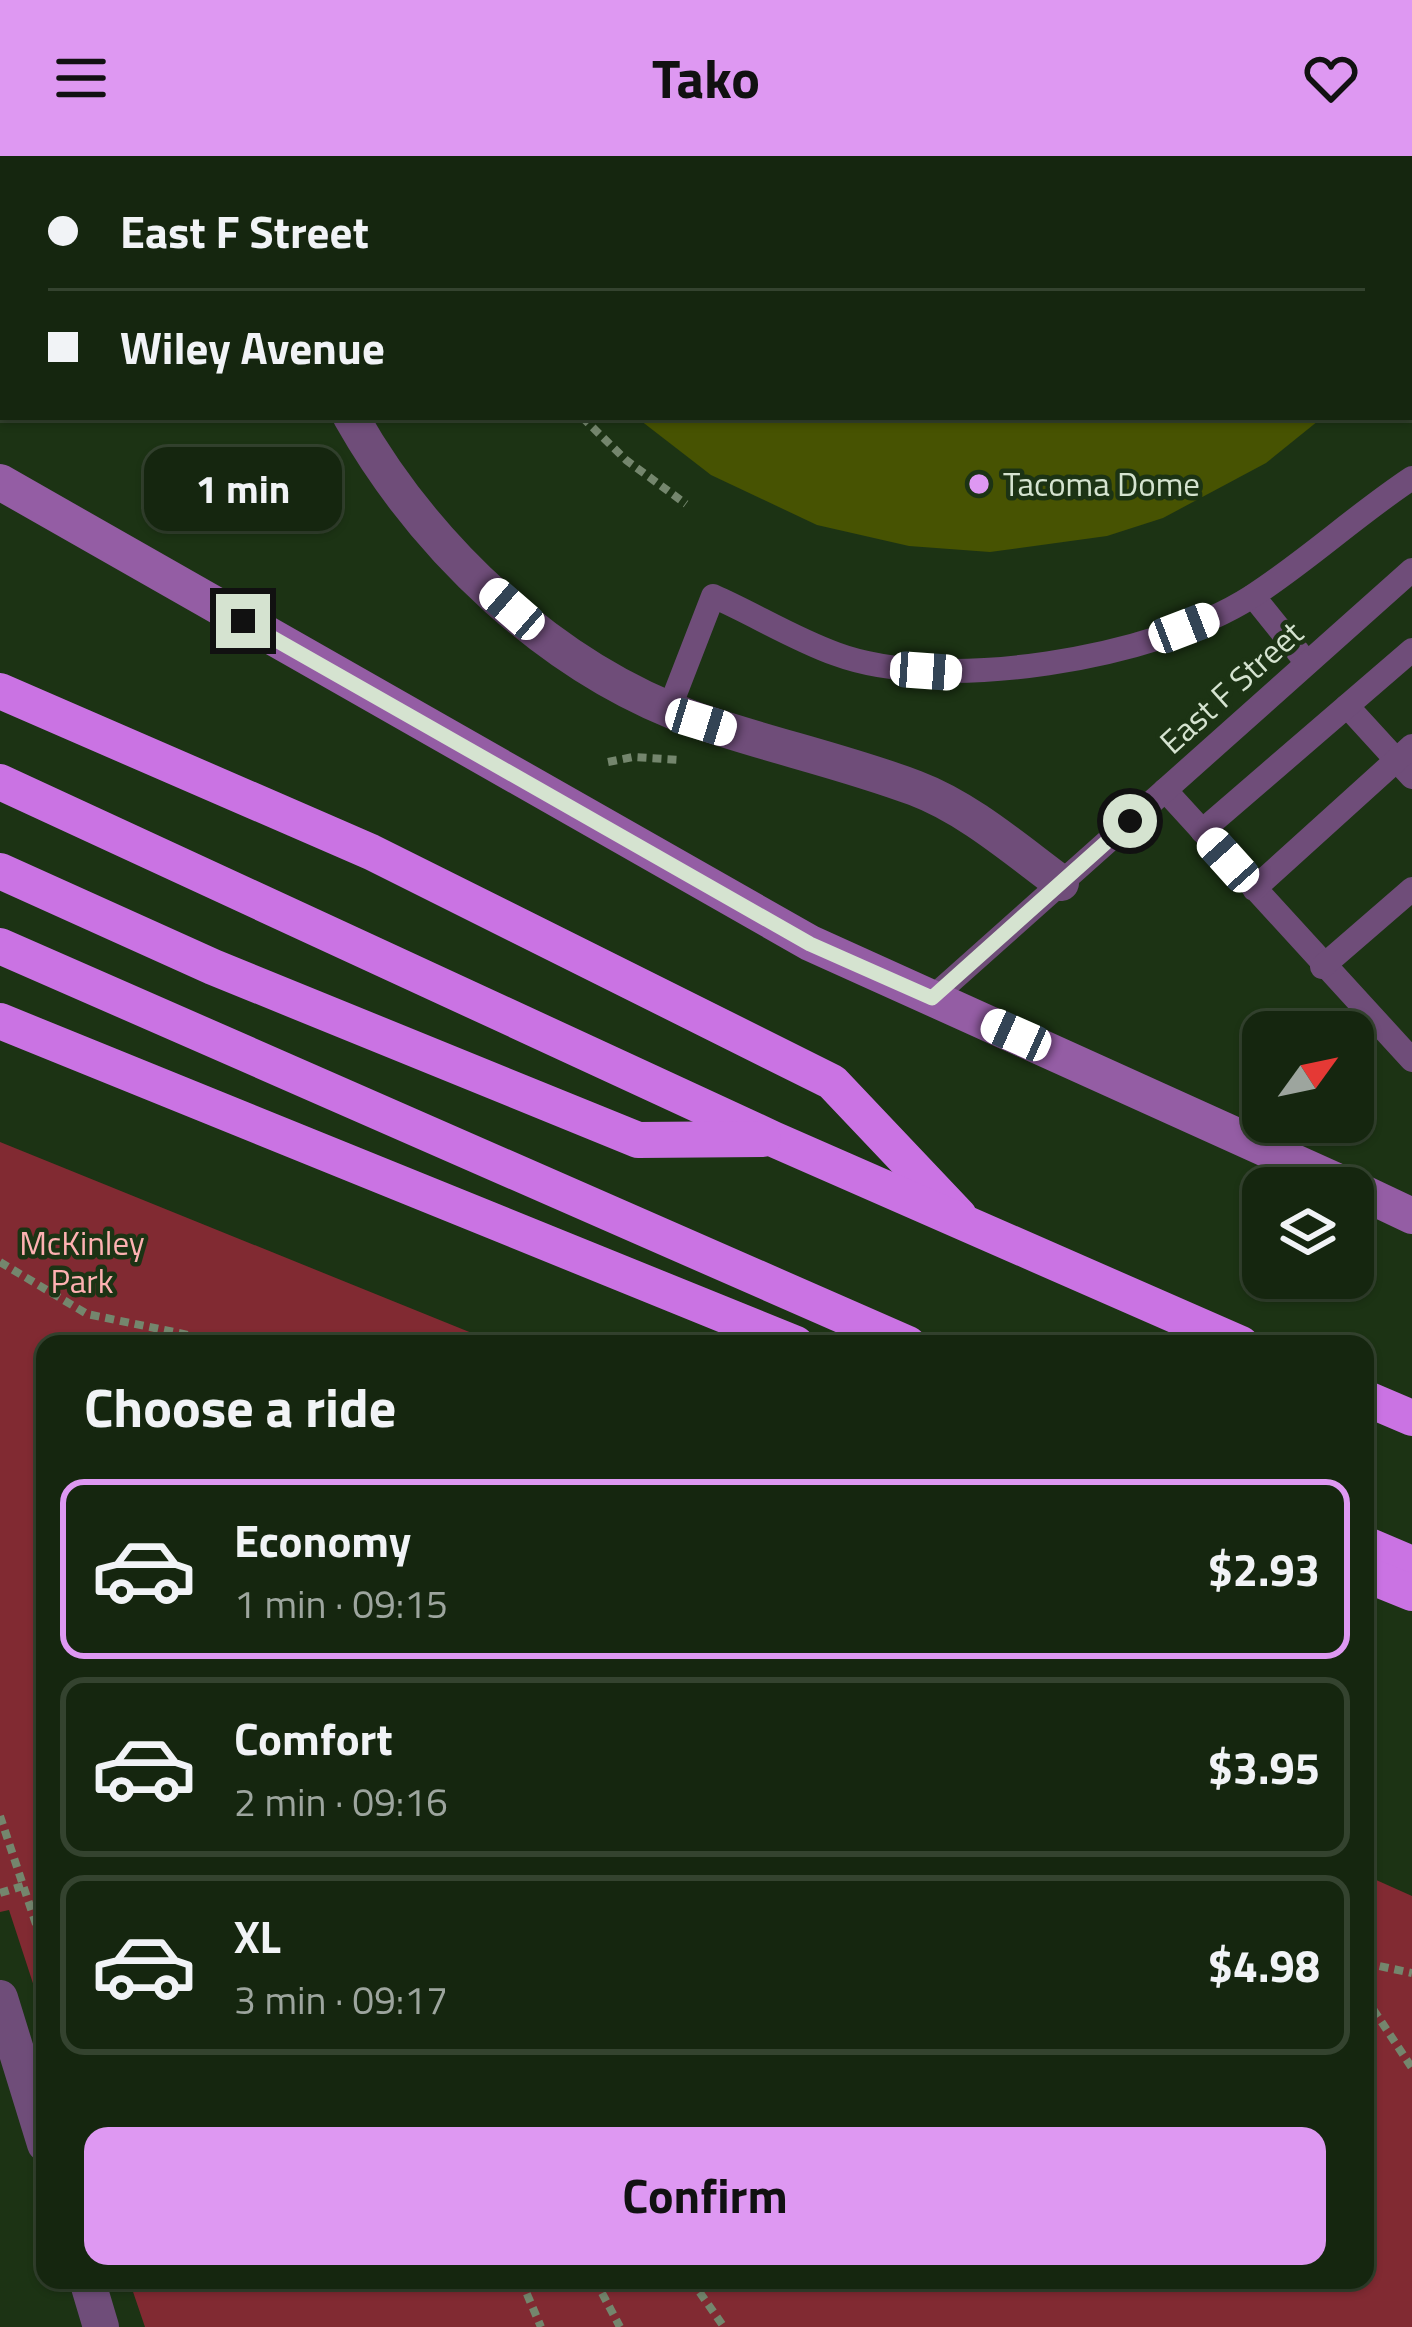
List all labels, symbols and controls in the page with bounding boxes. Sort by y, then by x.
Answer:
text: Tako [652,37,760,119]
icon: menu [48,45,114,111]
icon: heart [1298,45,1364,111]
text: East F Street [120,197,369,265]
text: Wiley Avenue [120,313,385,381]
callout: 1 min [144,447,342,531]
text: 1 min [196,459,290,518]
place label: Tacoma Dome [1003,459,1200,509]
marker: Tacoma Dome [966,471,992,497]
car [473,572,551,646]
route end [216,594,270,648]
car [1144,598,1224,658]
street label: East F Street [1148,608,1314,765]
car [889,651,963,691]
car [661,694,741,750]
route start [1103,794,1157,848]
car [1191,821,1265,899]
car [976,1004,1056,1066]
north arrow [1242,1011,1374,1143]
map controls [1242,1011,1374,1299]
button: layers [1242,1167,1374,1299]
park label: McKinley Park [19,1218,145,1306]
text: Choose a ride [84,1366,396,1448]
text: Economy [234,1506,411,1574]
icon: car [90,1515,198,1623]
text: $2.93 [1208,1535,1320,1603]
text: 1 min · 09:15 [234,1574,448,1633]
text: Comfort [234,1704,393,1772]
icon: car [90,1713,198,1821]
text: $3.95 [1208,1733,1320,1801]
text: 2 min · 09:16 [234,1772,448,1831]
text: XL [234,1902,281,1970]
icon: car [90,1911,198,2019]
text: $4.98 [1208,1931,1320,1999]
text: 3 min · 09:17 [234,1970,448,2029]
button: Confirm [84,2127,1326,2265]

